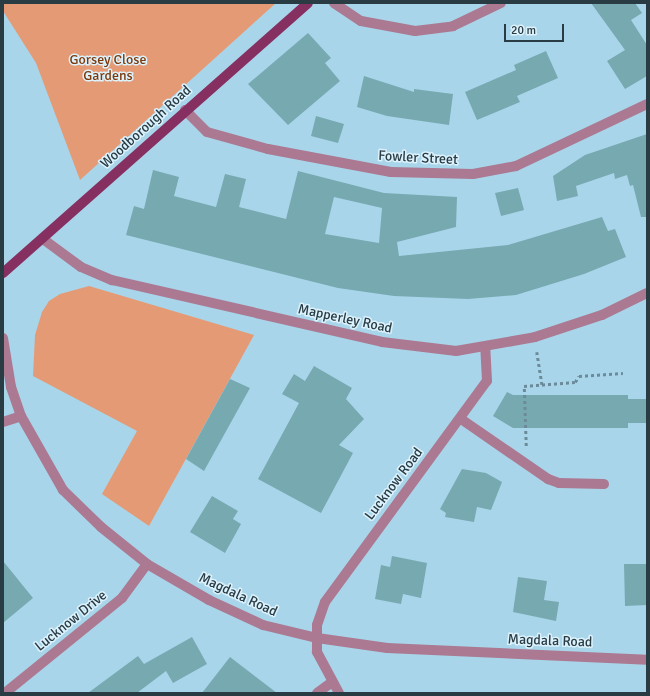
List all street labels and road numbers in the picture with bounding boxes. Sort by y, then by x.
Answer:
street label: Woodborough Road [97,82,195,172]
street label: Fowler Street [378,148,458,168]
street label: Mapperley Road [296,301,394,337]
street label: Lucknow Road [361,445,427,523]
street label: Magdala Road [196,570,280,620]
street label: Lucknow Drive [32,587,110,655]
street label: Magdala Road [507,631,593,651]

